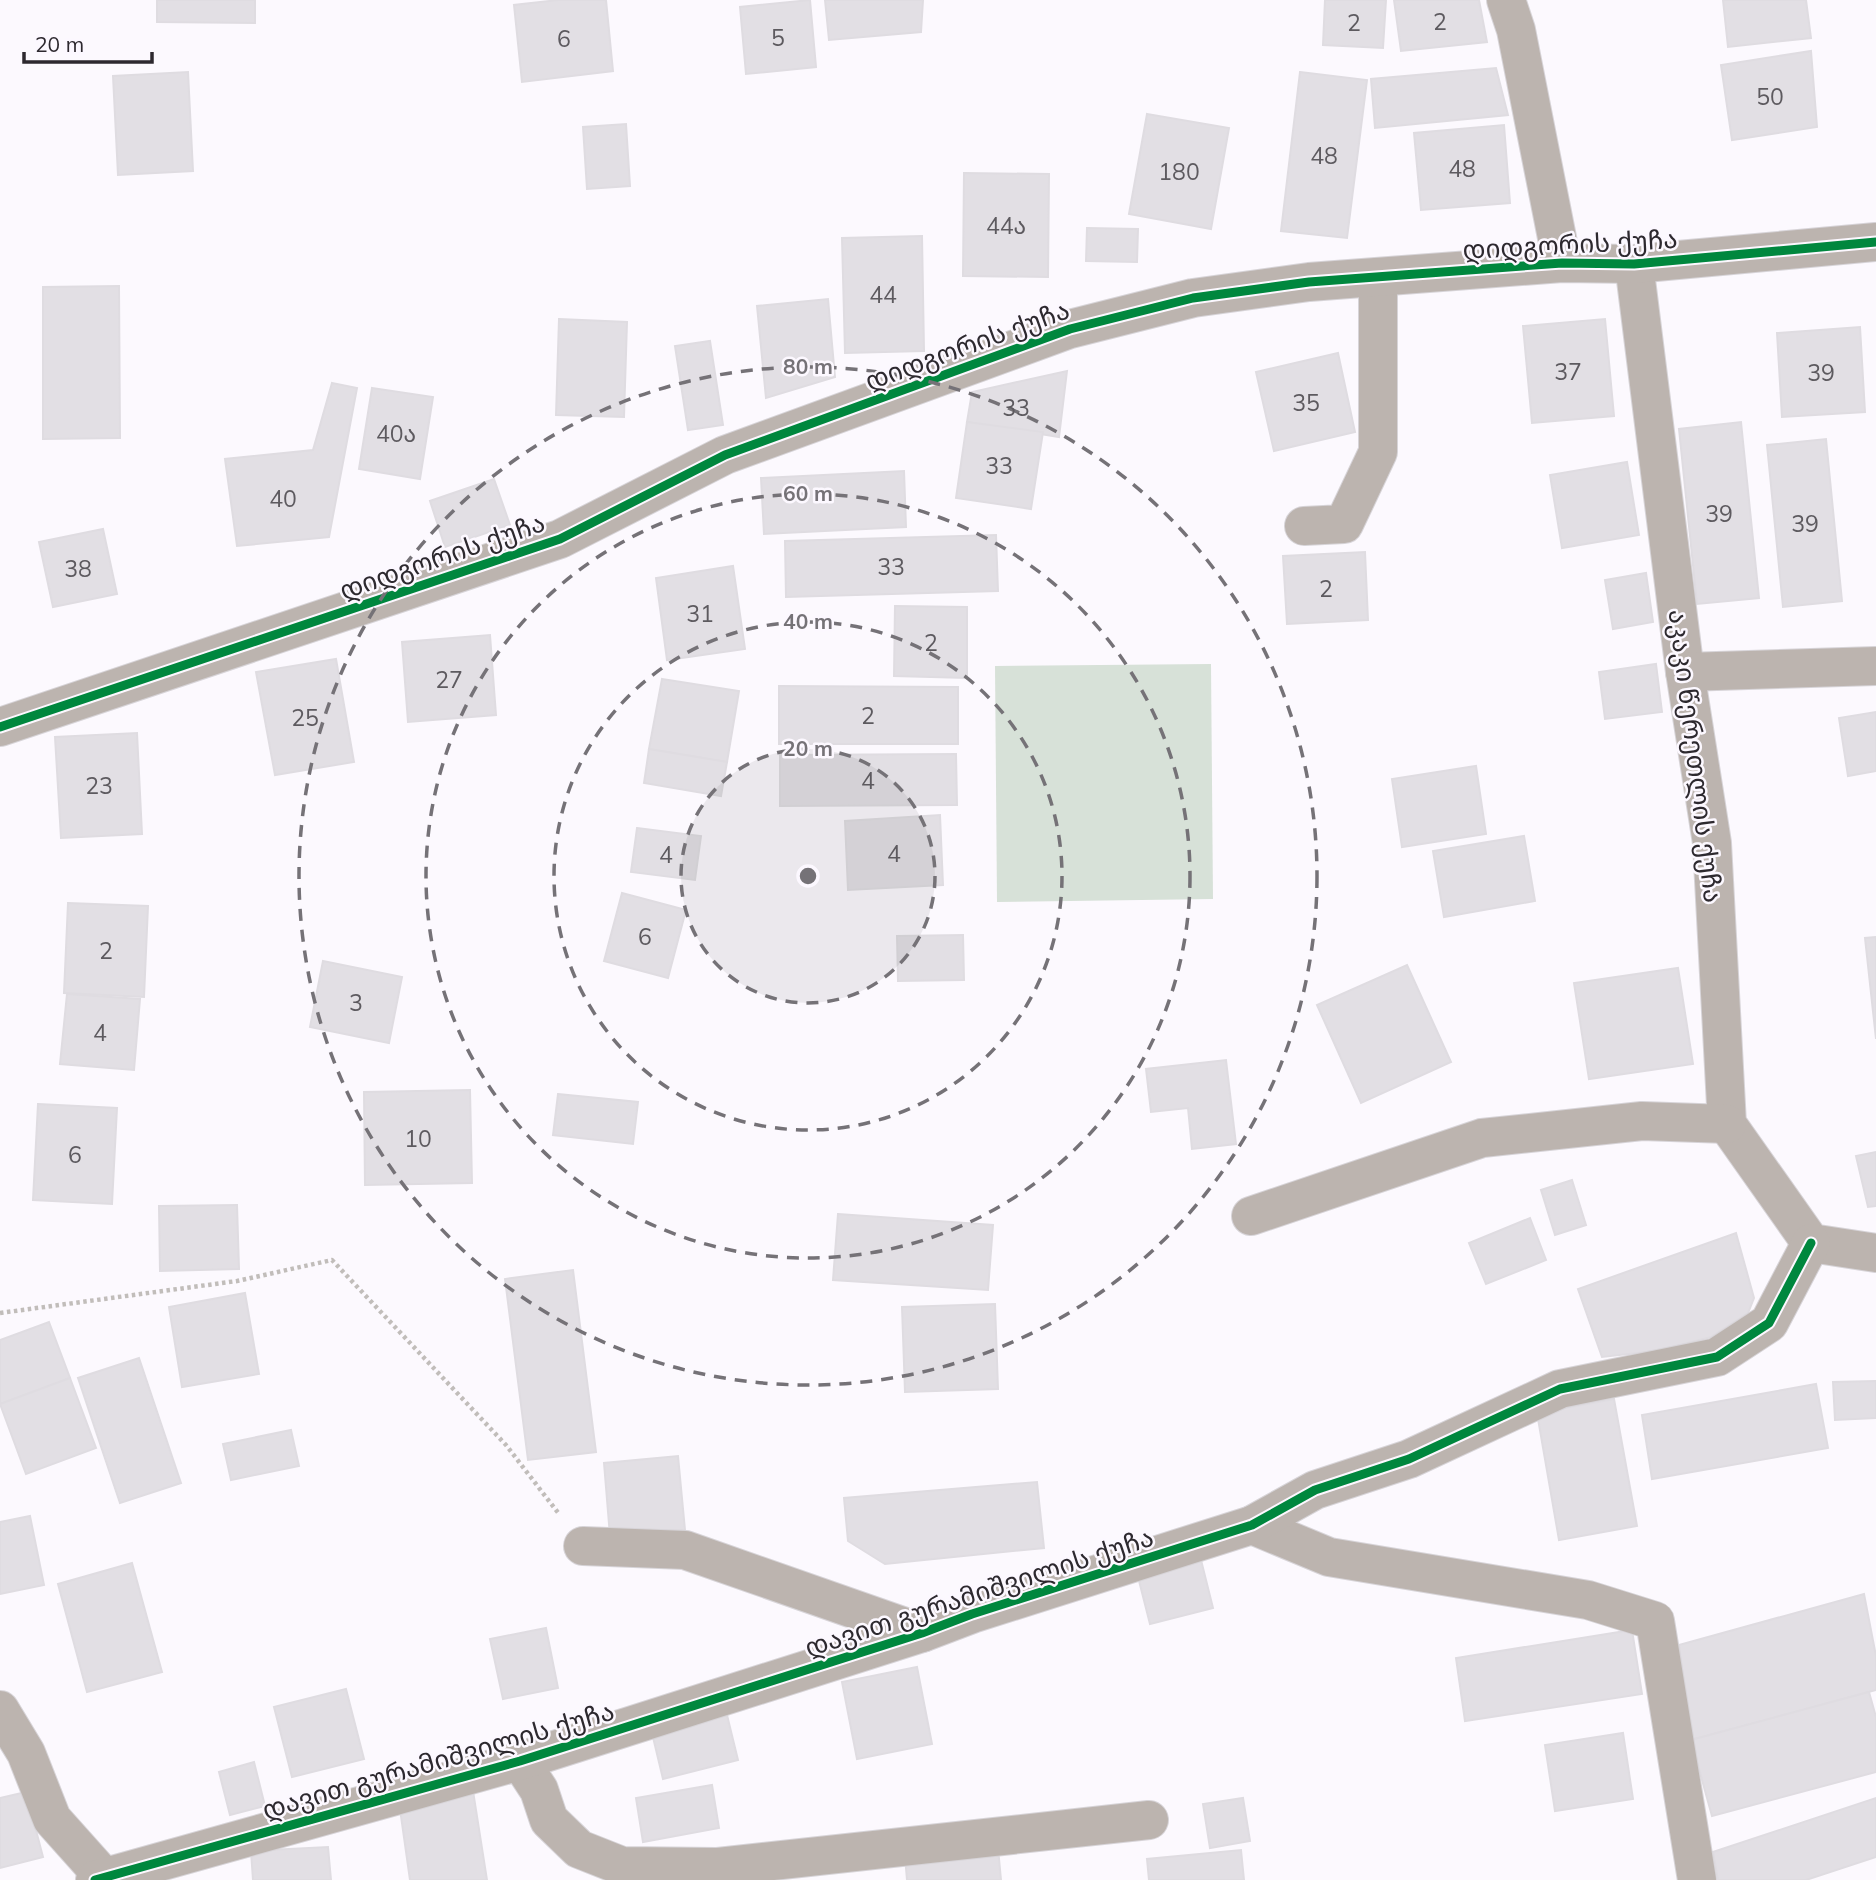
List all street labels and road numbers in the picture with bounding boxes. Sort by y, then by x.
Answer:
street label: დიდგორის ქუჩა [1462,222,1678,266]
street label: დიდგორის ქუჩა [860,293,1074,397]
street label: დიდგორის ქუჩა [335,505,549,607]
street label: აკაკი წერეთლის ქუჩა [1662,607,1730,905]
street label: დავით გურამიშვილის ქუჩა [801,1520,1157,1664]
street label: დავით გურამიშვილის ქუჩა [258,1694,618,1826]

